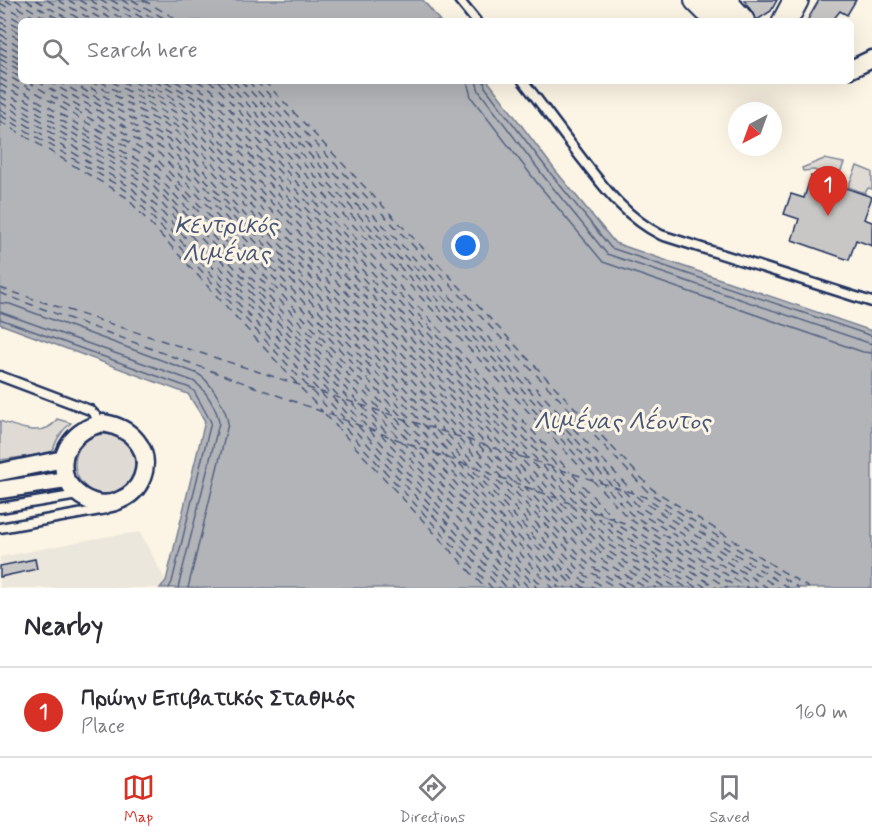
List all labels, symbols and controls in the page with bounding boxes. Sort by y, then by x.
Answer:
search box [18,18,854,84]
icon: search [39,35,72,68]
text: Search here [87,37,198,65]
north arrow [728,102,782,156]
pin: 1 [808,166,848,216]
water label: Κεντρικός Λιμένας [174,211,279,270]
your location [451,231,480,260]
water label: Λιμένας Λέοντος [534,406,712,438]
text: Nearby [24,610,103,644]
text: Πρώην Επιβατικός Σταθμός [81,685,355,713]
text: 1 [39,699,48,726]
text: 160 m [795,699,848,726]
text: Place [81,713,125,740]
tab: Map [122,771,155,828]
tab: Directions [399,771,465,828]
tab: Saved [709,771,750,828]

